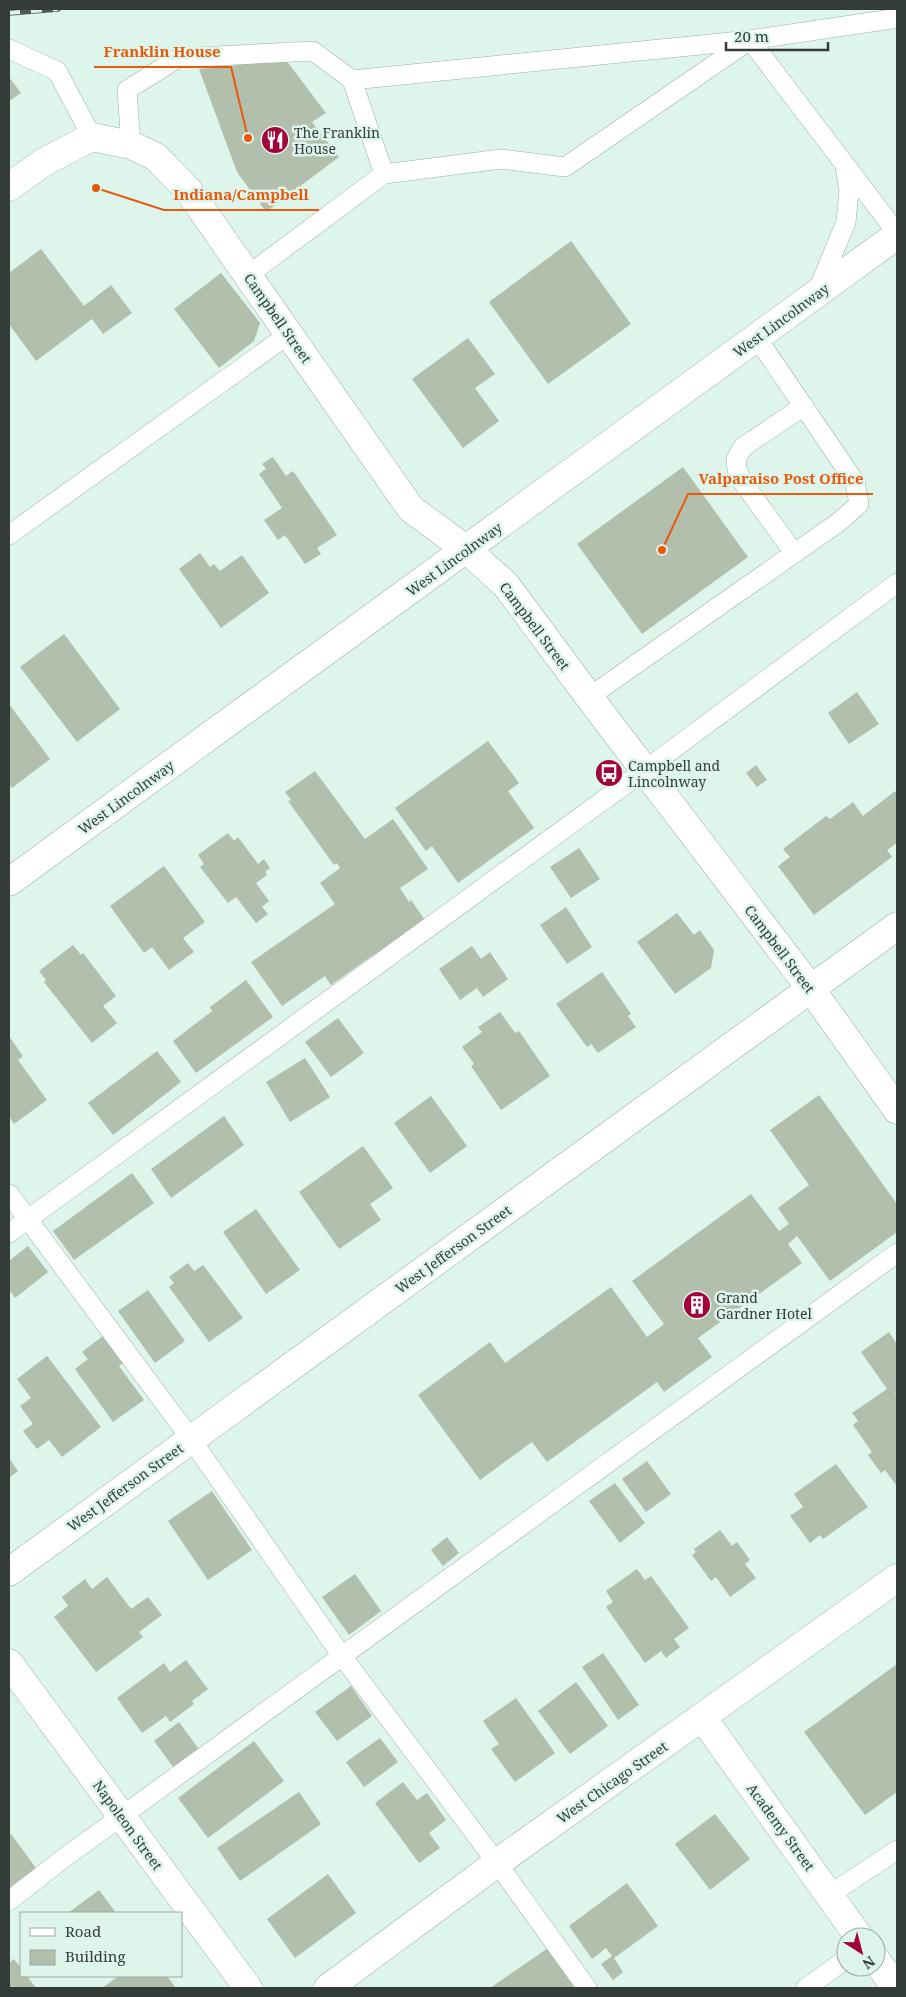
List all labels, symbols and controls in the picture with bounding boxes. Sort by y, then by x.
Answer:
scale bar [726,20,828,52]
text: 20 m [734,26,769,46]
callout: Franklin House [94,37,231,67]
text: Franklin House [103,41,221,61]
place label: The Franklin House [294,123,380,158]
restaurant icon: The Franklin House [260,125,290,155]
callout: Indiana/Campbell [164,180,319,210]
text: Indiana/Campbell [173,184,310,204]
street label: Campbell Street [240,269,316,367]
street label: West Lincolnway [729,279,833,361]
callout: Valparaiso Post Office [688,464,873,494]
text: Valparaiso Post Office [698,468,864,488]
street label: West Lincolnway [402,518,506,600]
street label: Campbell Street [496,578,574,674]
street label: West Lincolnway [74,756,178,838]
place label: Campbell and Lincolnway [628,756,721,791]
bus stop icon: Campbell and Lincolnway [594,758,624,788]
street label: Campbell Street [741,901,819,997]
street label: West Jefferson Street [391,1200,515,1297]
place label: Grand Gardner Hotel [716,1288,812,1323]
building icon: Grand Gardner Hotel [682,1290,712,1320]
street label: West Jefferson Street [63,1438,187,1535]
street label: West Chicago Street [553,1737,671,1827]
street label: Napoleon Street [89,1776,167,1874]
street label: Academy Street [743,1779,819,1875]
legend [20,1912,182,1977]
text: Road [65,1921,101,1941]
north arrow [836,1927,886,1977]
text: Building [65,1946,126,1966]
text: N [859,1952,879,1974]

